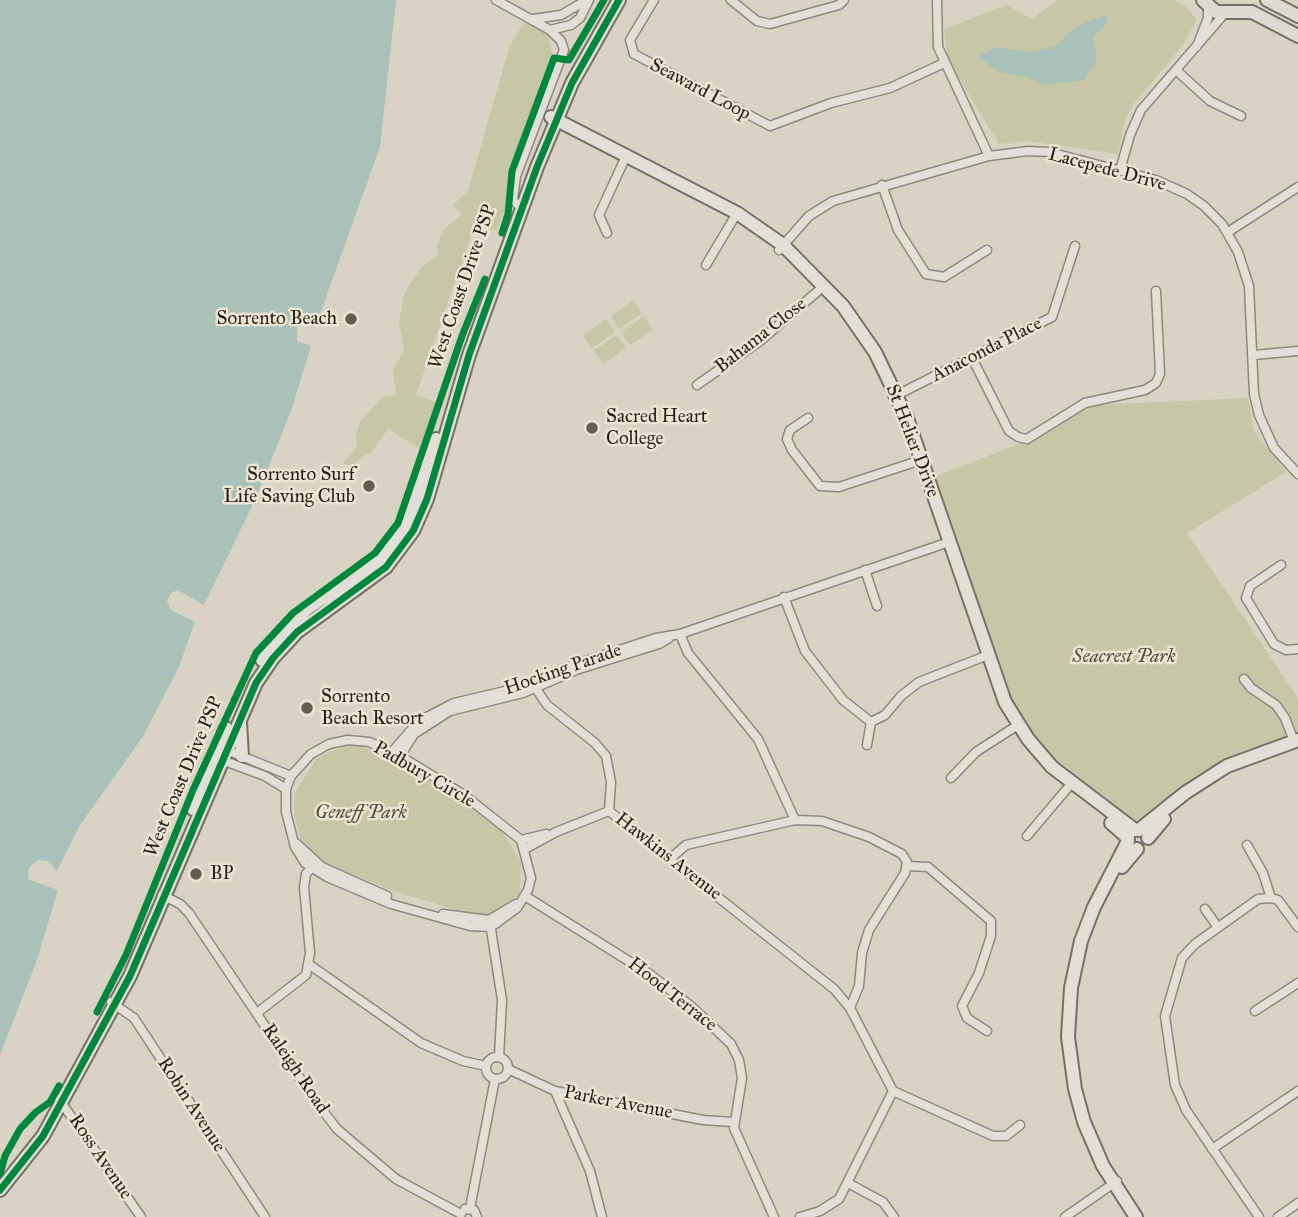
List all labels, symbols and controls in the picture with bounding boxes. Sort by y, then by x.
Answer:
street label: Seaward Loop [646,54,754,126]
street label: Lacepede Drive [1046,143,1168,197]
street label: West Coast Drive PSP [424,202,502,372]
street label: Bahama Close [711,293,811,379]
place label: Sorrento Beach [217,308,337,330]
marker: Sorrento Beach [343,311,359,327]
street label: Anaconda Place [928,312,1046,388]
street label: St Helier Drive [880,381,944,501]
place label: Sacred Heart College [606,406,708,450]
marker: Sacred Heart College [584,420,600,436]
place label: Sorrento Surf Life Saving Club [224,464,355,508]
marker: Sorrento Surf Life Saving Club [361,478,377,494]
street label: Hocking Parade [501,639,625,701]
park label: Seacrest Park [1072,646,1176,668]
place label: Sorrento Beach Resort [321,686,424,730]
street label: West Coast Drive PSP [140,693,228,861]
marker: Sorrento Beach Resort [299,700,315,716]
street label: Padbury Circle [369,737,479,813]
park label: Geneff Park [315,802,407,824]
street label: Hawkins Avenue [610,808,726,906]
place label: BP [210,863,233,885]
marker: BP [188,866,204,882]
street label: Hood Terrace [623,953,721,1037]
street label: Raleigh Road [257,1020,333,1118]
street label: Robin Avenue [152,1053,230,1157]
street label: Parker Avenue [562,1081,674,1125]
street label: Ross Avenue [63,1110,137,1204]

